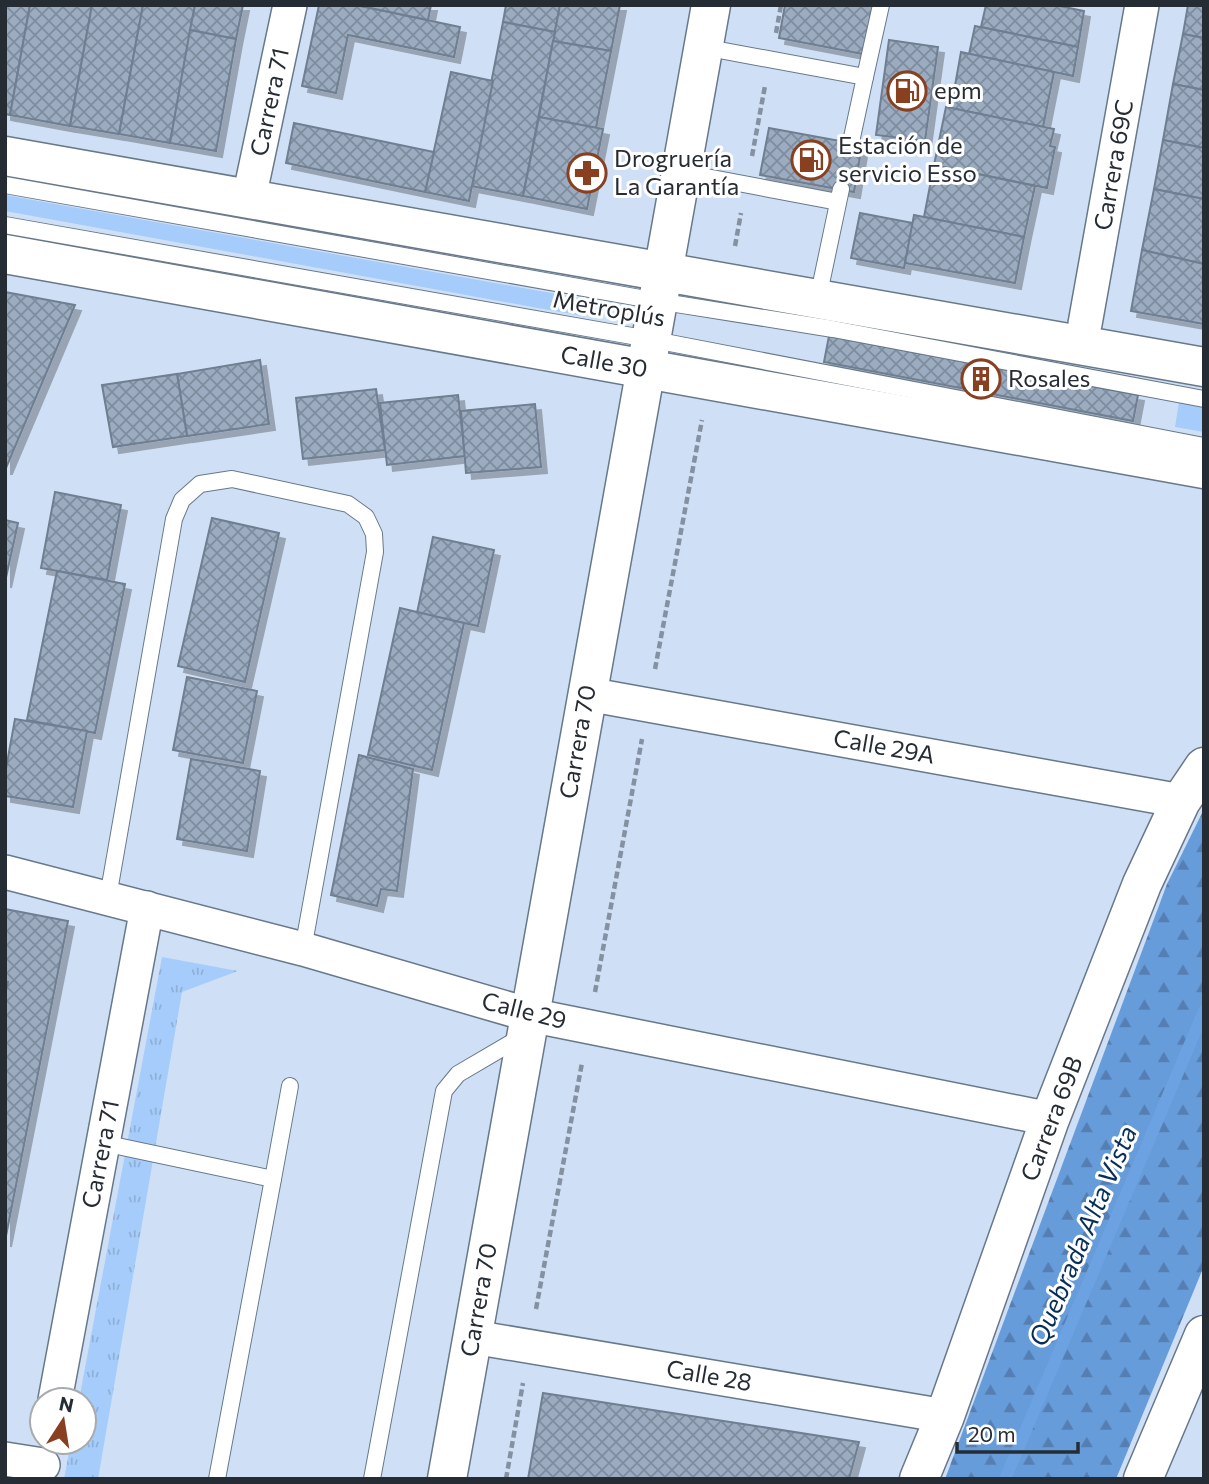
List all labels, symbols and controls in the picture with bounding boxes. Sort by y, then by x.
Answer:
street label: Carrera 71 [243,45,294,158]
fuel station icon: epm [886,70,928,112]
place label: epm [934,75,982,104]
street label: Carrera 69C [1087,97,1138,232]
place label: Estación de servicio Esso [838,130,977,187]
fuel station icon: Estación de servicio Esso [790,139,832,181]
place label: Drogruería La Garantía [614,143,739,200]
pharmacy icon: Drogruería La Garantía [566,152,608,194]
street label: Metroplús [551,283,668,332]
street label: Calle 30 [559,339,650,382]
building icon: Rosales [960,358,1002,400]
place label: Rosales [1008,363,1091,392]
street label: Carrera 70 [552,683,601,801]
street label: Calle 29A [831,722,937,769]
street label: Calle 29 [479,985,570,1034]
street label: Carrera 69B [1014,1052,1088,1185]
street label: Carrera 71 [75,1097,124,1210]
water label: Quebrada Alta Vista [1021,1120,1142,1350]
street label: Carrera 70 [453,1241,502,1359]
street label: Calle 28 [664,1353,754,1396]
north arrow [28,1386,98,1456]
text: N [57,1391,76,1417]
scale bar [957,1410,1078,1454]
text: 20 m [968,1421,1016,1446]

